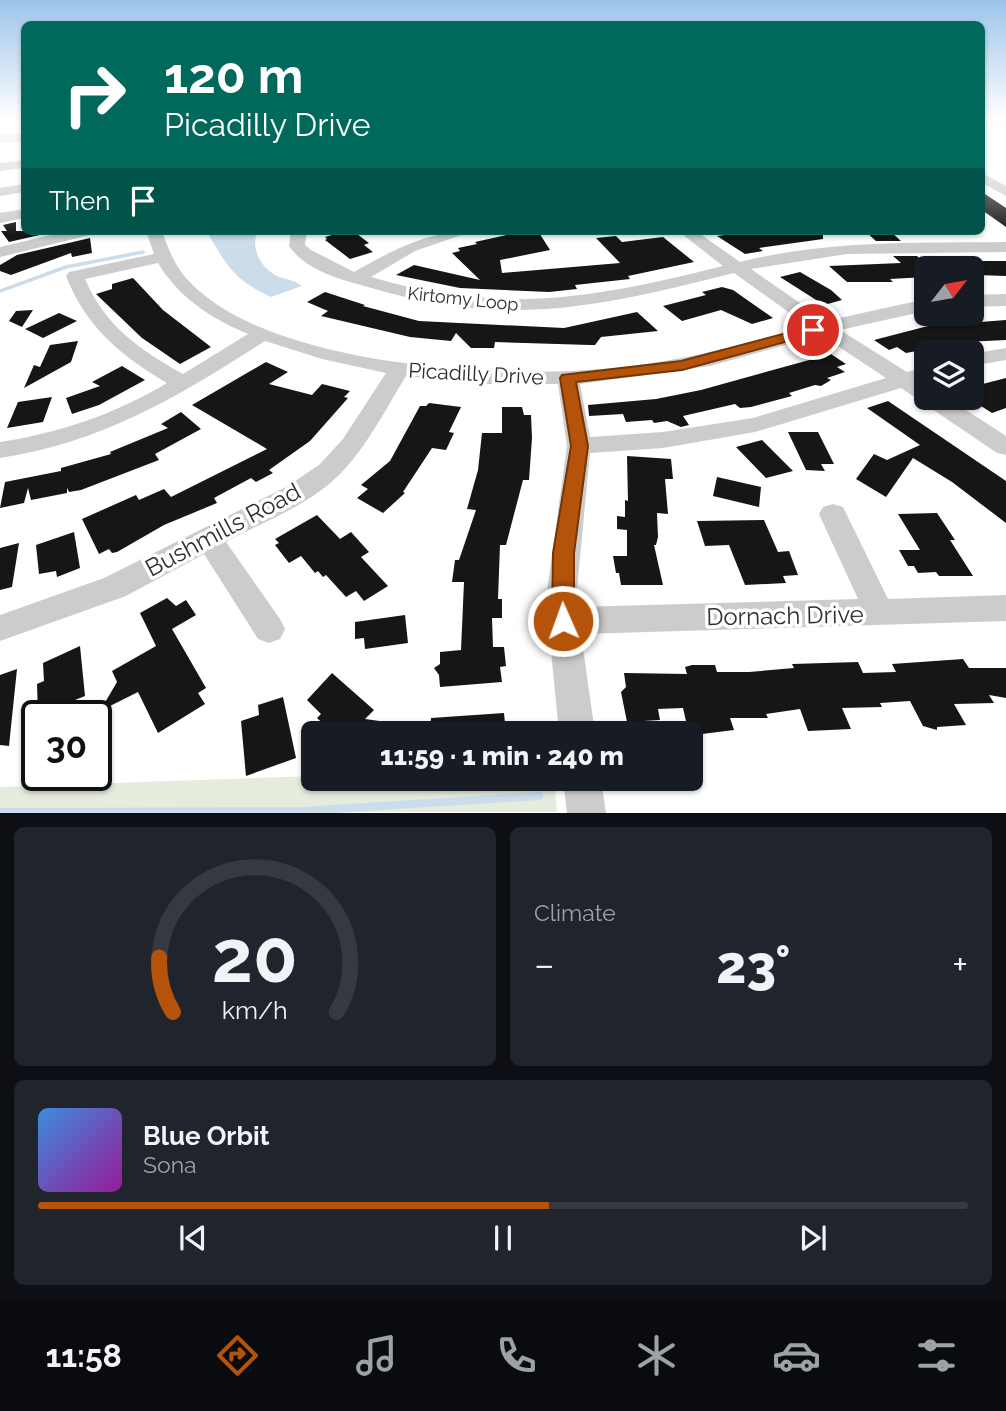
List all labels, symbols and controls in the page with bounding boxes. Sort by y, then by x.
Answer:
text: 120 m [164,47,303,104]
icon: right [49,49,140,140]
text: Picadilly Drive [164,106,371,143]
icon: arrive [124,182,162,220]
text: Then [49,186,110,216]
north arrow [914,256,984,326]
map controls [914,256,984,410]
street label: Kirtomy Loop [407,282,520,315]
pin [783,300,843,360]
icon: arrive [794,311,832,349]
button: layers [914,340,984,410]
street label: Picadilly Drive [408,357,544,390]
street label: Bushmills Road [140,477,305,583]
position arrow [526,584,600,658]
street label: Dornach Drive [706,600,864,631]
speed limit sign: 30 [21,700,112,791]
text: 11:59 · 1 min · 240 m [380,741,624,771]
text: Climate [534,899,616,926]
text: 20 [212,915,298,1000]
text: 23° [716,934,790,995]
text: − [534,942,554,987]
text: + [952,942,968,987]
text: km/h [222,995,288,1025]
text: Blue Orbit [143,1121,270,1151]
text: Sona [143,1151,197,1178]
icon: previous [174,1219,212,1257]
icon: pause [484,1219,522,1257]
icon: next [794,1219,832,1257]
icon: directions [213,1331,262,1380]
icon: music [352,1331,401,1380]
icon: phone [492,1331,541,1380]
icon: climate [632,1331,681,1380]
icon: car [772,1331,821,1380]
icon: filters [912,1331,961,1380]
text: 11:58 [45,1337,122,1374]

